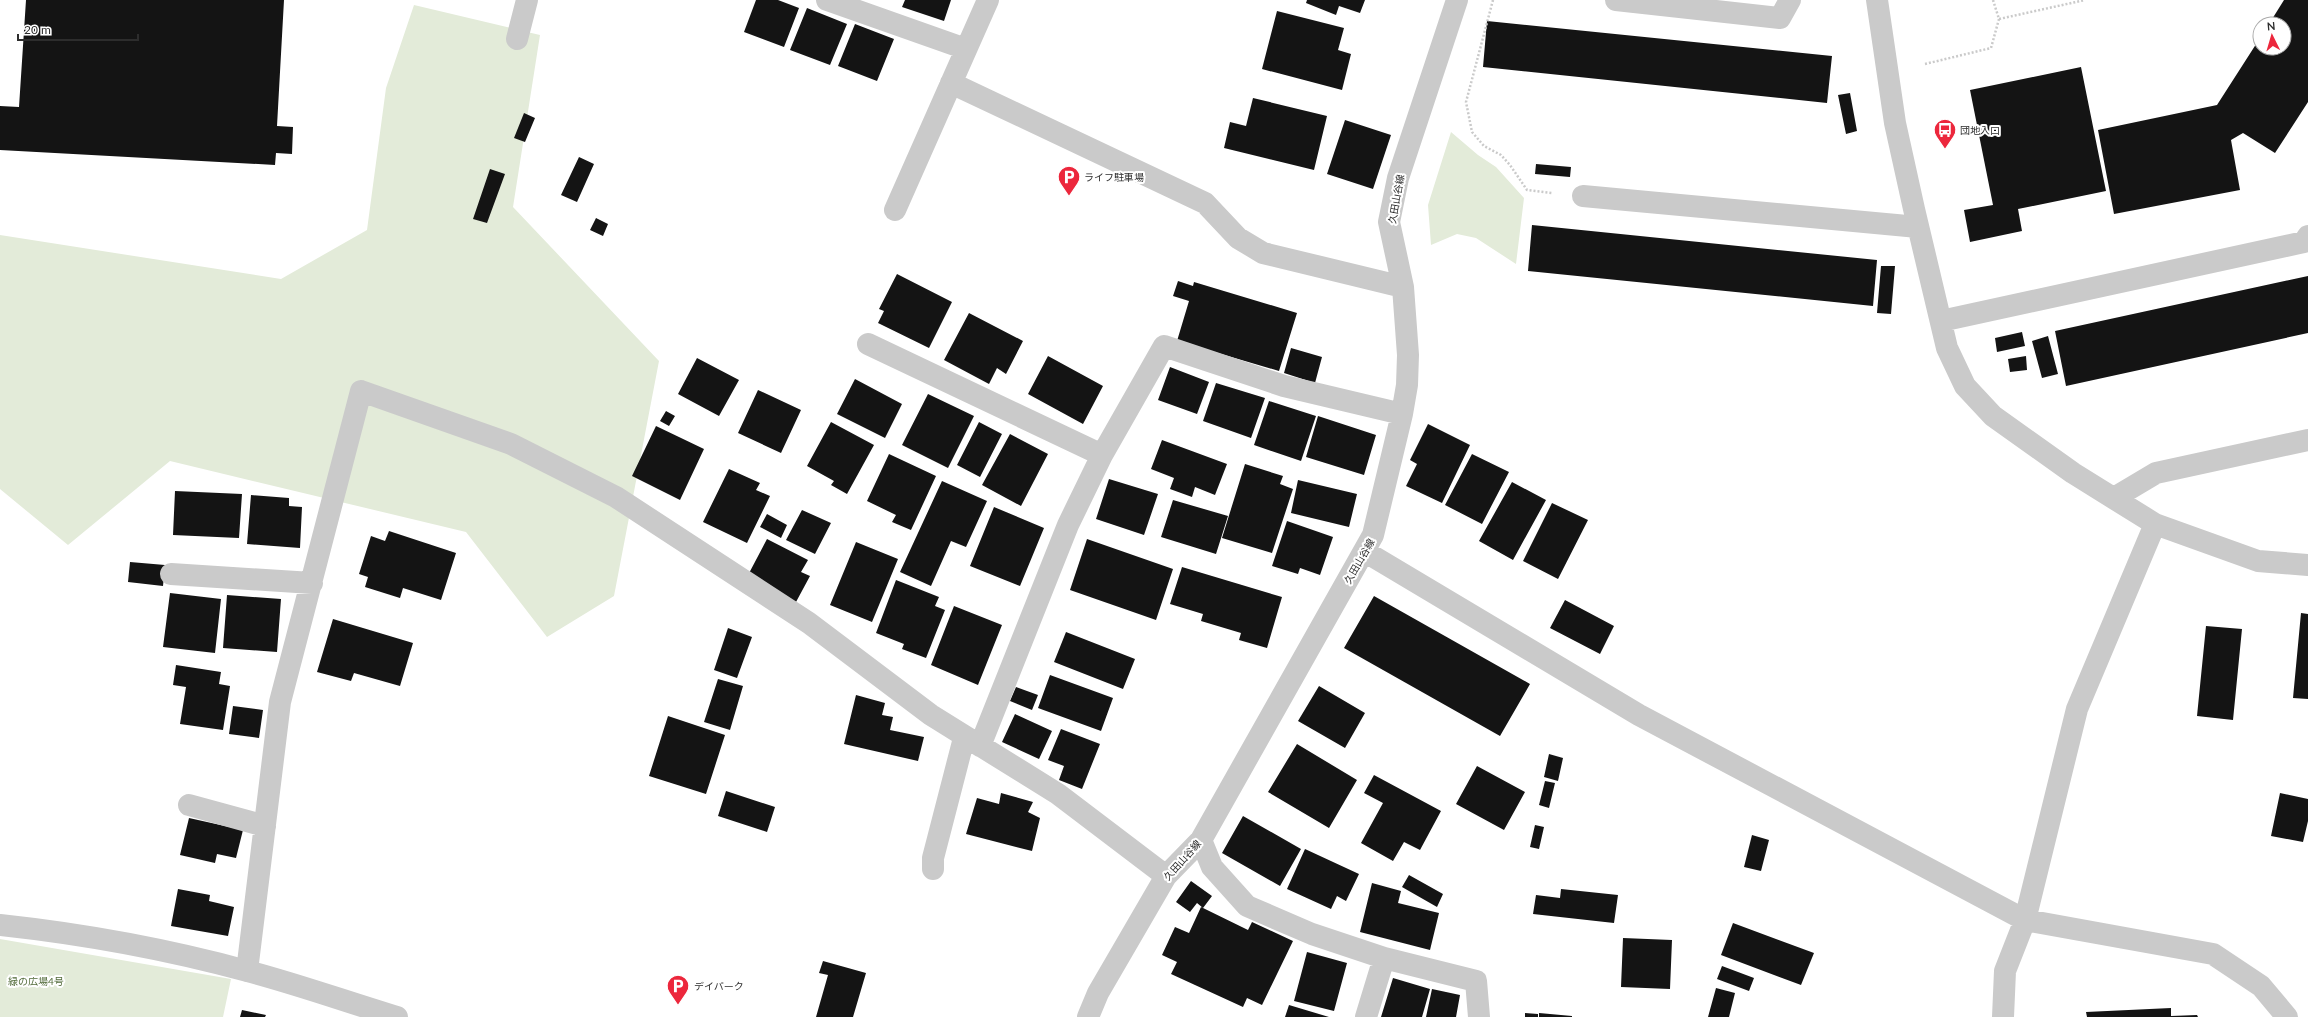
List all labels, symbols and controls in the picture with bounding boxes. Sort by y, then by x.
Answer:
scale bar [18,16,138,42]
north arrow [2252,16,2292,56]
text: N [2266,19,2276,32]
text: 20 m [24,22,51,37]
bus stop icon: 団地入口 [1932,117,1958,150]
place label: 団地入口 [1960,124,2000,136]
parking icon: ライフ駐車場 [1056,164,1082,197]
place label: ライフ駐車場 [1084,171,1144,183]
street label: 久田山谷線 [1386,173,1406,225]
street label: 久田山谷線 [1341,536,1377,586]
street label: 久田山谷線 [1161,837,1203,883]
parking icon: デイパーク [665,973,691,1006]
park label: 緑の広場4号 [8,975,64,987]
place label: デイパーク [694,980,744,992]

